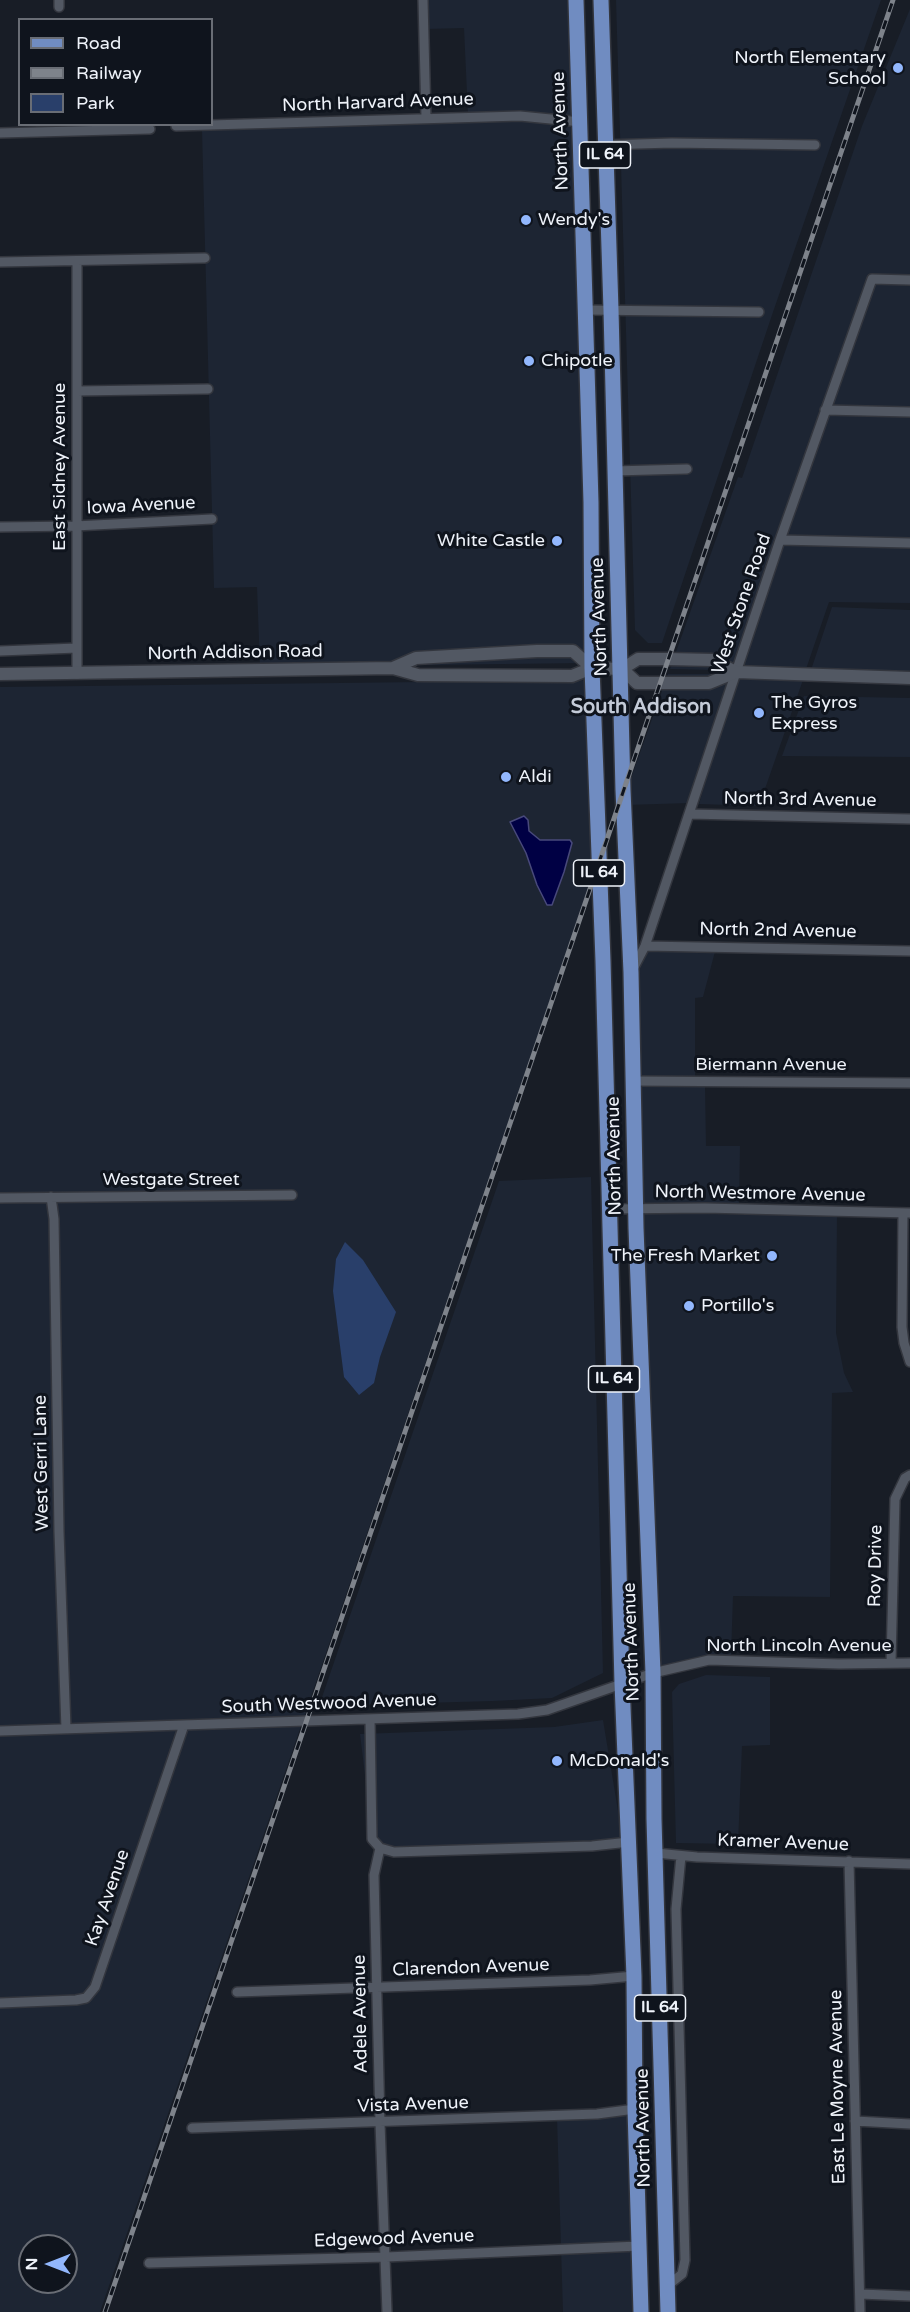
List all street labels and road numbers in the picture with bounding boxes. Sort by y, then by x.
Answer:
street label: North Avenue [548,71,574,191]
street label: North Harvard Avenue [282,89,474,117]
road number: IL 64 [580,142,630,168]
street label: East Sidney Avenue [49,383,71,551]
street label: Iowa Avenue [86,492,196,520]
street label: West Stone Road [708,531,776,677]
street label: North Avenue [587,557,613,677]
street label: North Addison Road [147,641,323,665]
street label: North 3rd Avenue [723,788,877,812]
road number: IL 64 [574,860,624,886]
street label: North 2nd Avenue [699,919,857,943]
street label: Biermann Avenue [695,1054,847,1076]
street label: North Avenue [603,1096,627,1216]
street label: Westgate Street [102,1169,240,1191]
street label: North Westmore Avenue [654,1181,866,1207]
road number: IL 64 [588,1366,640,1392]
street label: West Gerri Lane [30,1395,54,1531]
street label: Roy Drive [864,1525,888,1607]
street label: North Avenue [619,1582,645,1702]
street label: North Lincoln Avenue [706,1635,892,1657]
street label: South Westwood Avenue [221,1689,437,1719]
street label: Kramer Avenue [717,1830,849,1856]
street label: Kay Avenue [81,1847,135,1949]
street label: Clarendon Avenue [392,1954,550,1982]
street label: Adele Avenue [349,1955,373,2073]
street label: East Le Moyne Avenue [826,1989,850,2185]
road number: IL 64 [634,1995,686,2021]
street label: North Avenue [632,2068,656,2188]
street label: Vista Avenue [357,2092,469,2118]
street label: Edgewood Avenue [313,2225,475,2253]

